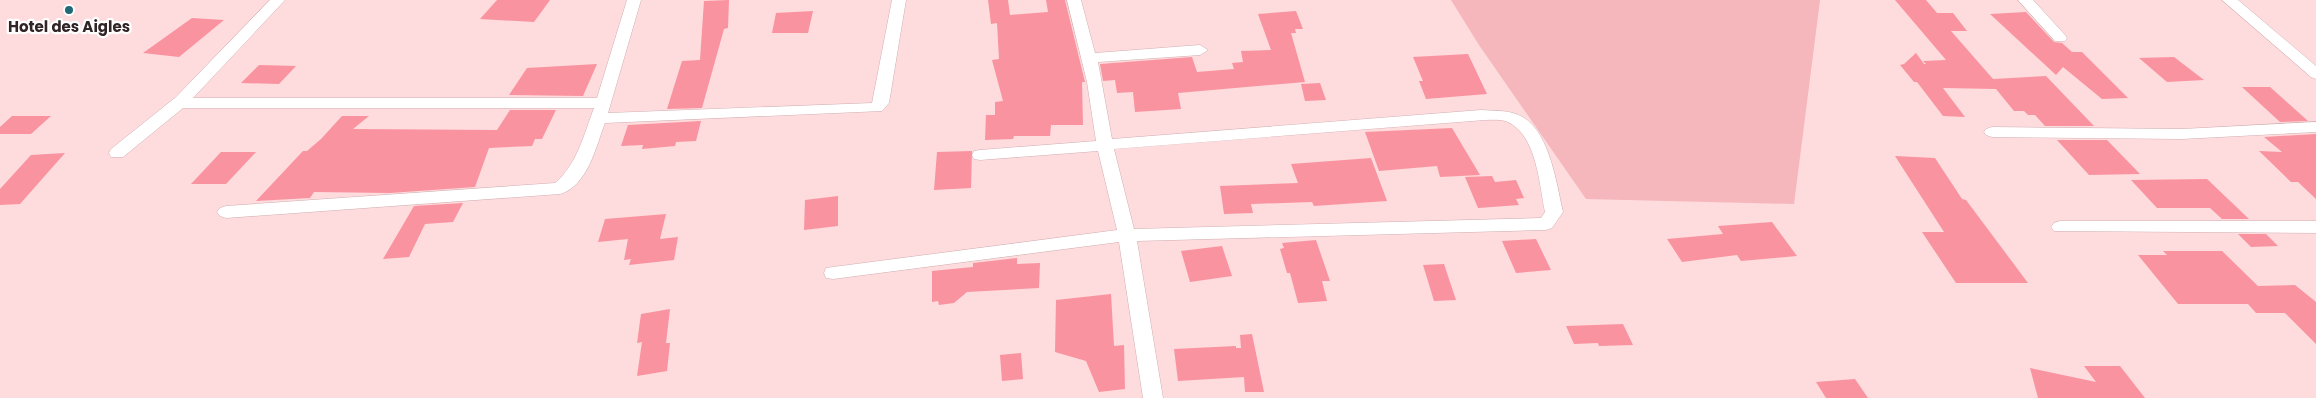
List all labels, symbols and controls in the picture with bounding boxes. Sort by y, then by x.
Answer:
marker: Hotel des Aigles [63,4,75,16]
place label: Hotel des Aigles [8,16,130,37]

